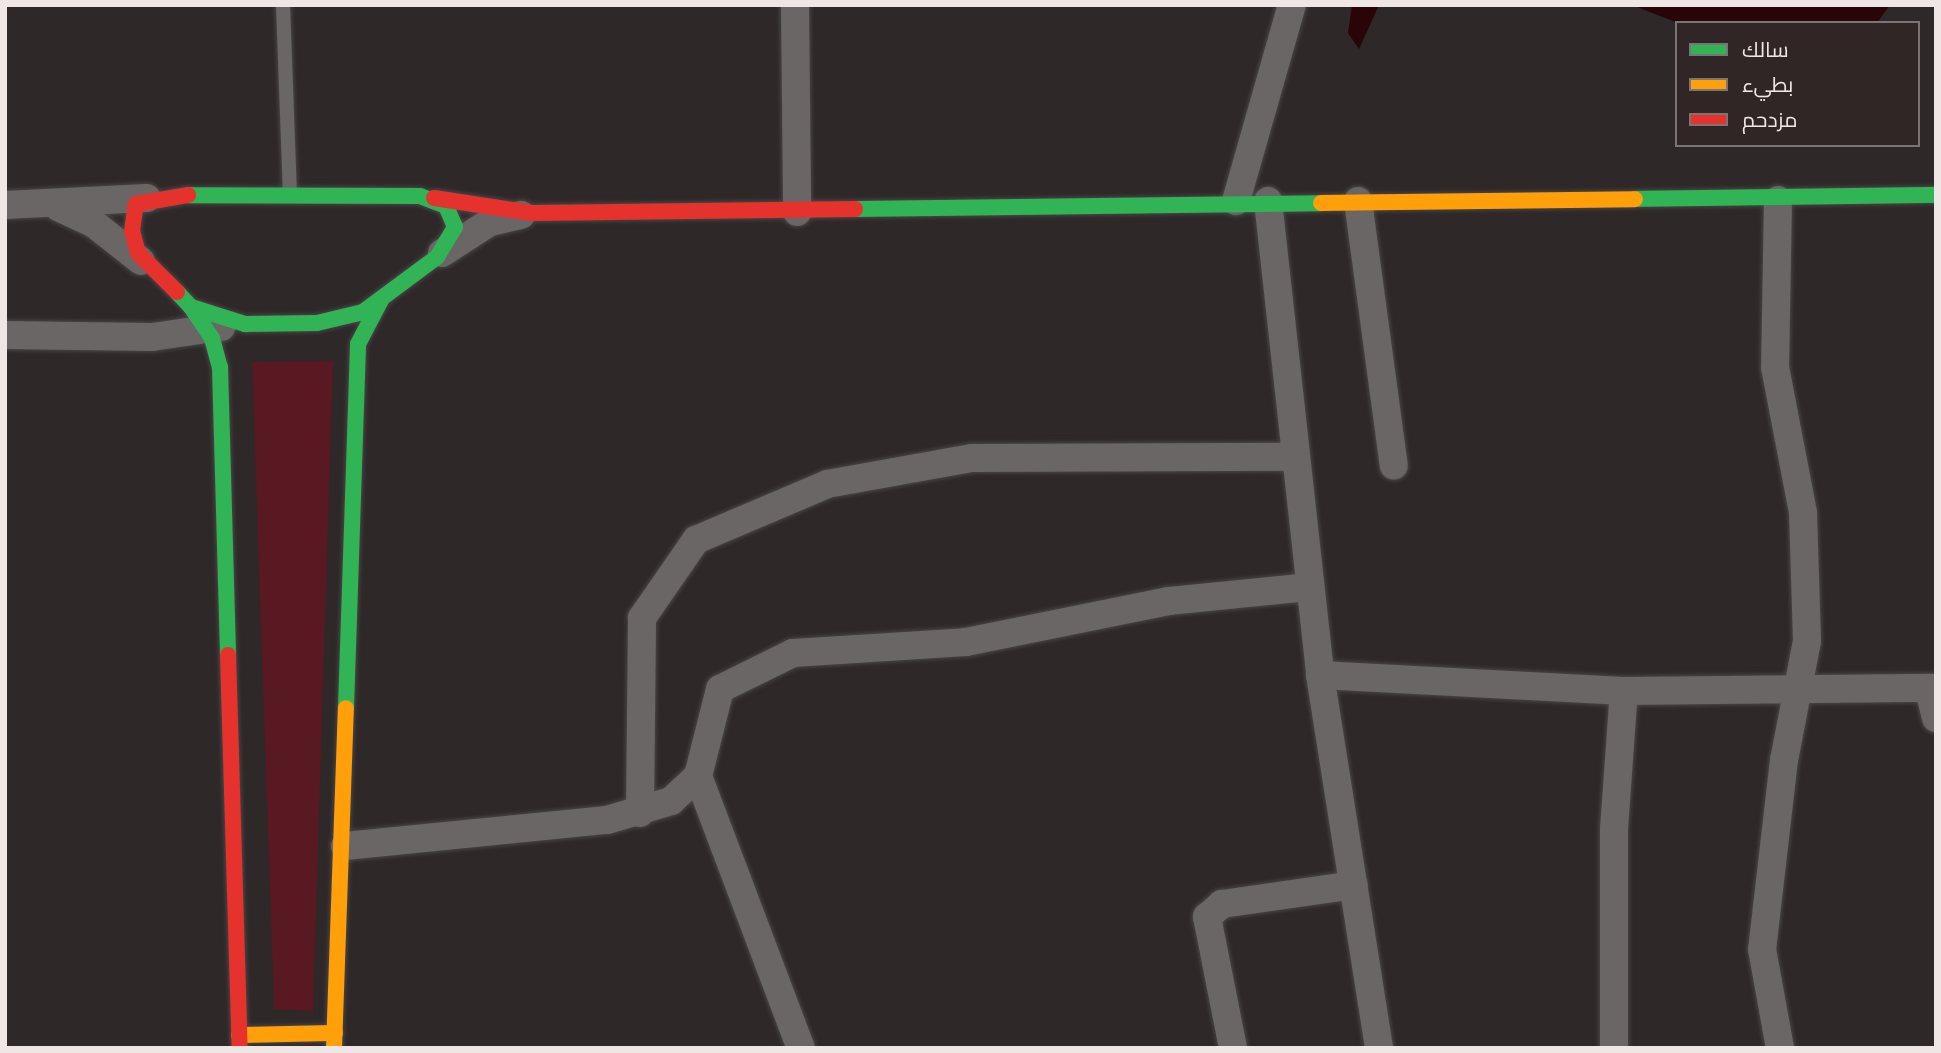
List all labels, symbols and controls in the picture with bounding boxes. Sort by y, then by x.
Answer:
legend [1675,21,1920,147]
text: سالك [1742,36,1789,62]
text: بطيء [1742,71,1793,97]
text: مزدحم [1742,106,1797,132]

